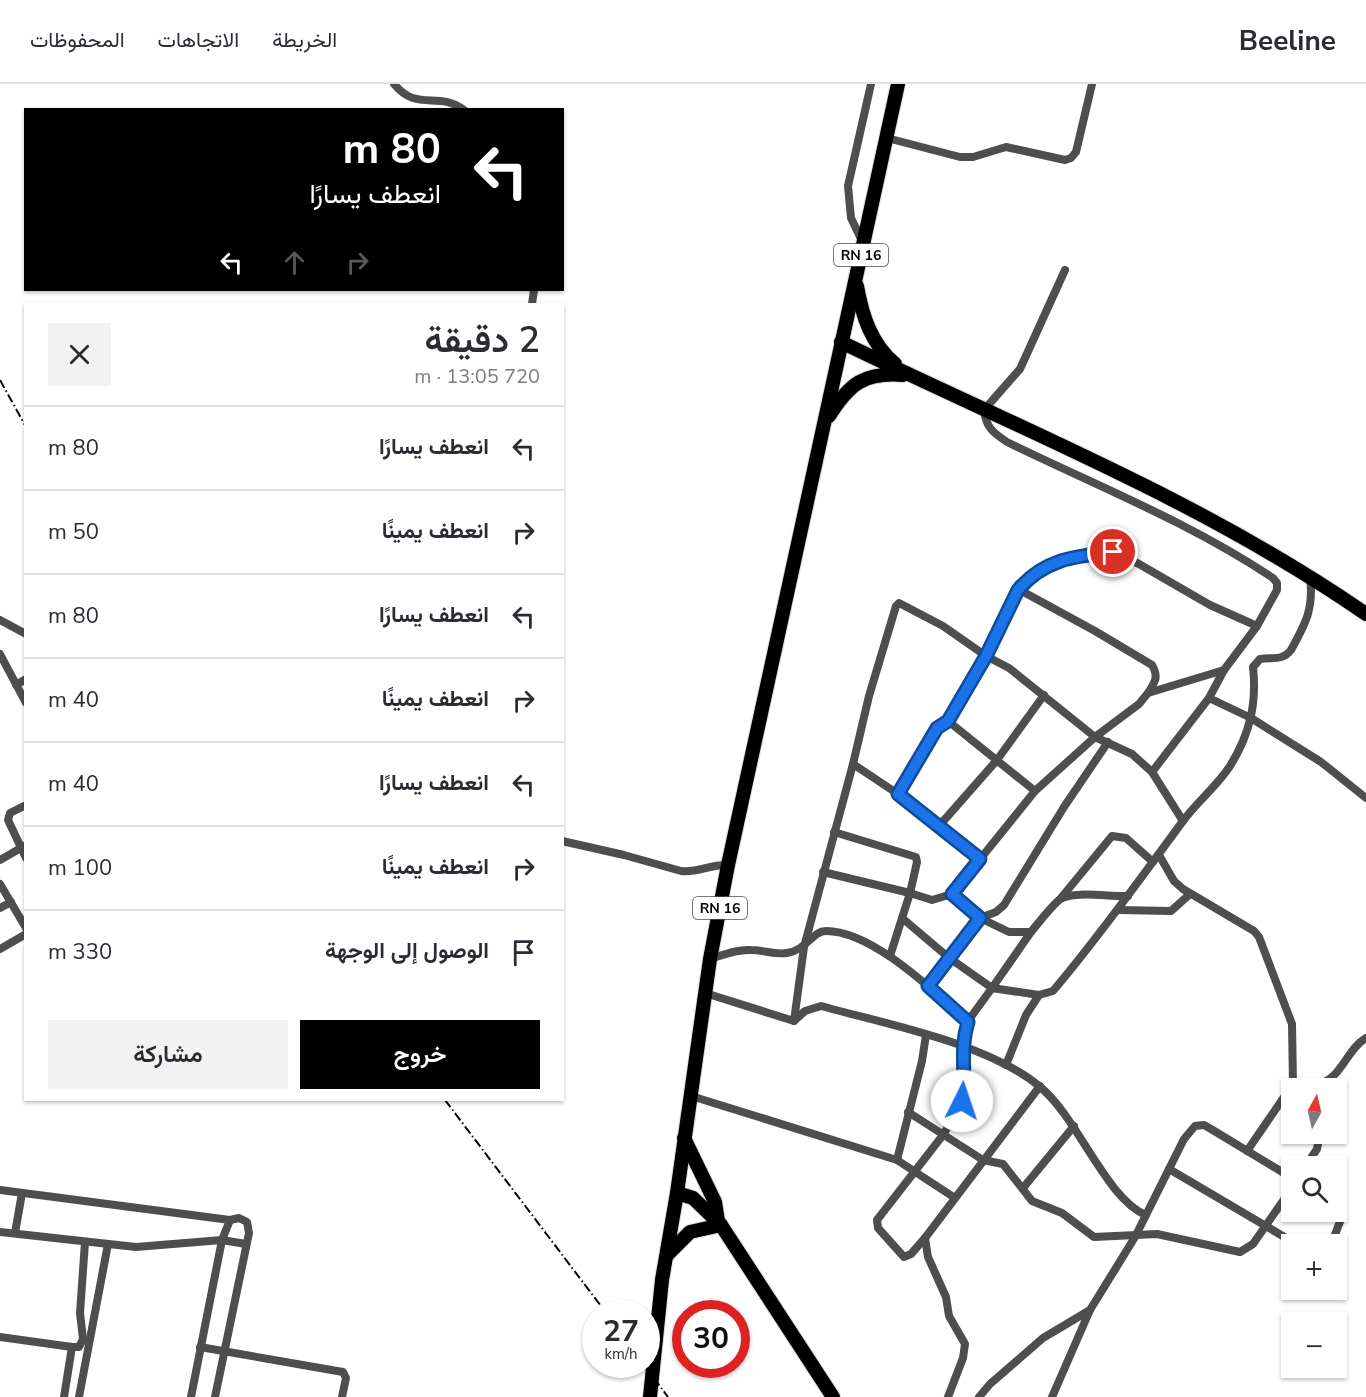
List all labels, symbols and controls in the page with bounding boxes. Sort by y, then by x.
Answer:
text: Beeline [1239,22,1336,60]
text: المحفوظات [30,26,125,54]
text: الاتجاهات [158,26,239,54]
text: الخريطة [272,26,337,54]
text: 80 m [342,121,441,178]
icon: left [462,132,540,210]
text: انعطف يسارًا [309,176,441,213]
road number: RN 16 [834,244,888,266]
icon: left [215,246,248,279]
icon: ahead [278,246,311,279]
icon: right [341,246,374,279]
text: 2 دقيقة [424,316,540,365]
button: close [48,323,111,386]
text: 720 m · 13:05 [414,363,540,390]
text: انعطف يسارًا [379,432,489,462]
icon: left [507,432,540,465]
text: 80 m [48,433,99,463]
text: انعطف يمينًا [382,516,489,546]
icon: right [507,516,540,549]
text: 50 m [48,517,99,547]
pin [1087,526,1138,577]
icon: arrive [1096,535,1129,568]
text: انعطف يسارًا [379,600,489,630]
icon: left [507,600,540,633]
text: 80 m [48,601,99,631]
text: انعطف يمينًا [382,684,489,714]
icon: right [507,684,540,717]
text: 40 m [48,685,99,715]
text: انعطف يسارًا [379,768,489,798]
icon: left [507,768,540,801]
text: 40 m [48,769,99,799]
text: انعطف يمينًا [382,852,489,882]
icon: right [507,852,540,885]
text: 100 m [48,853,112,883]
road number: RN 16 [693,897,747,919]
text: الوصول إلى الوجهة [325,936,489,966]
icon: arrive [507,936,540,969]
text: 330 m [48,937,112,967]
button: مشاركة [48,1020,288,1089]
button: خروج [300,1020,540,1089]
position arrow [930,1069,994,1133]
north arrow [1281,1078,1347,1144]
map controls [1281,1078,1347,1378]
button: search [1281,1156,1347,1222]
button: + [1281,1234,1347,1300]
speed limit sign: 30 [672,1300,750,1378]
text: 27 [603,1311,639,1352]
button: − [1281,1312,1347,1378]
text: km/h [604,1344,638,1364]

